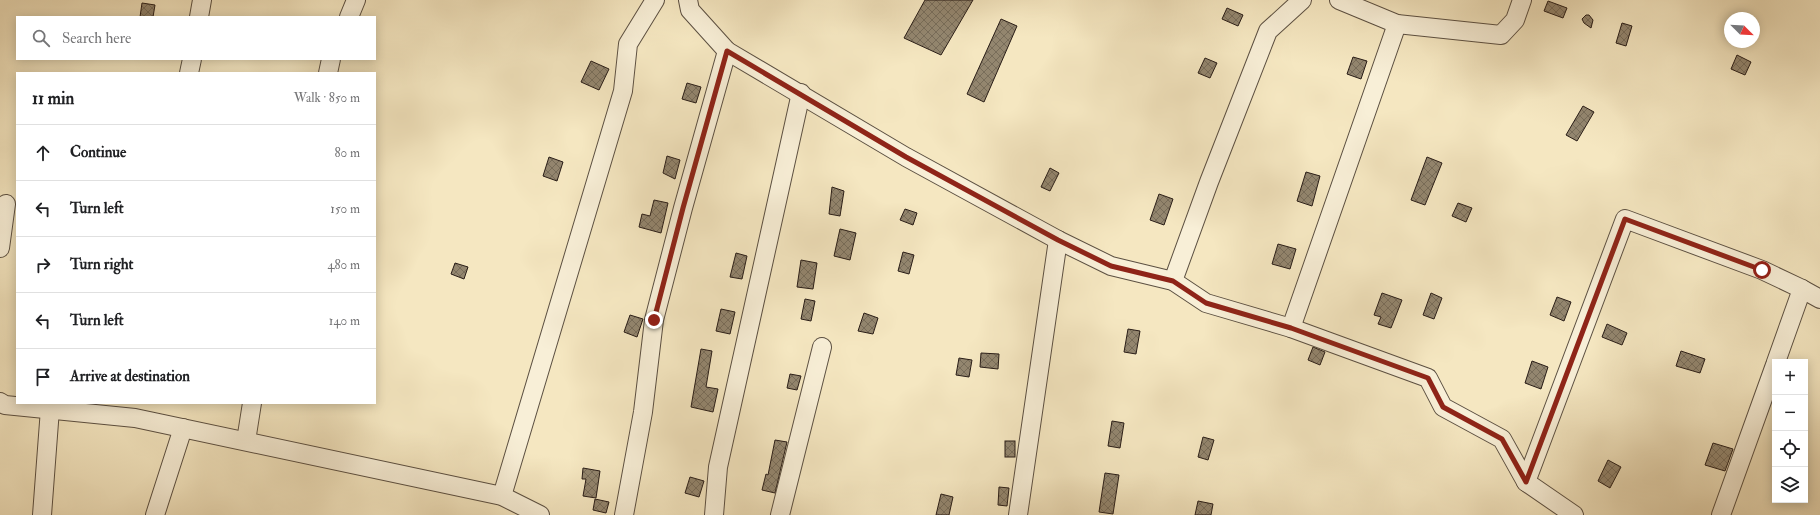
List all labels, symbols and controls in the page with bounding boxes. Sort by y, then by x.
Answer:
north arrow [1724,12,1760,48]
search box [16,16,376,60]
icon: search [30,27,52,49]
text: Search here [62,29,131,48]
text: 11 min [32,88,74,109]
text: Walk · 850 m [294,90,360,106]
icon: ahead [32,142,54,164]
text: Continue [70,143,126,162]
text: 80 m [334,145,360,161]
icon: left [32,198,54,220]
text: Turn left [70,199,124,218]
text: 150 m [330,201,360,217]
icon: right [32,254,54,276]
text: Turn right [70,255,133,274]
text: 480 m [327,257,360,273]
route start [1753,261,1771,279]
icon: left [32,310,54,332]
text: Turn left [70,311,124,330]
route end [645,311,663,329]
text: 140 m [329,313,360,329]
map controls [1772,359,1808,503]
button: + [1772,359,1808,395]
icon: arrive [32,366,54,388]
text: Arrive at destination [70,367,190,386]
button: − [1772,395,1808,431]
button: locate [1772,431,1808,467]
button: layers [1772,467,1808,503]

